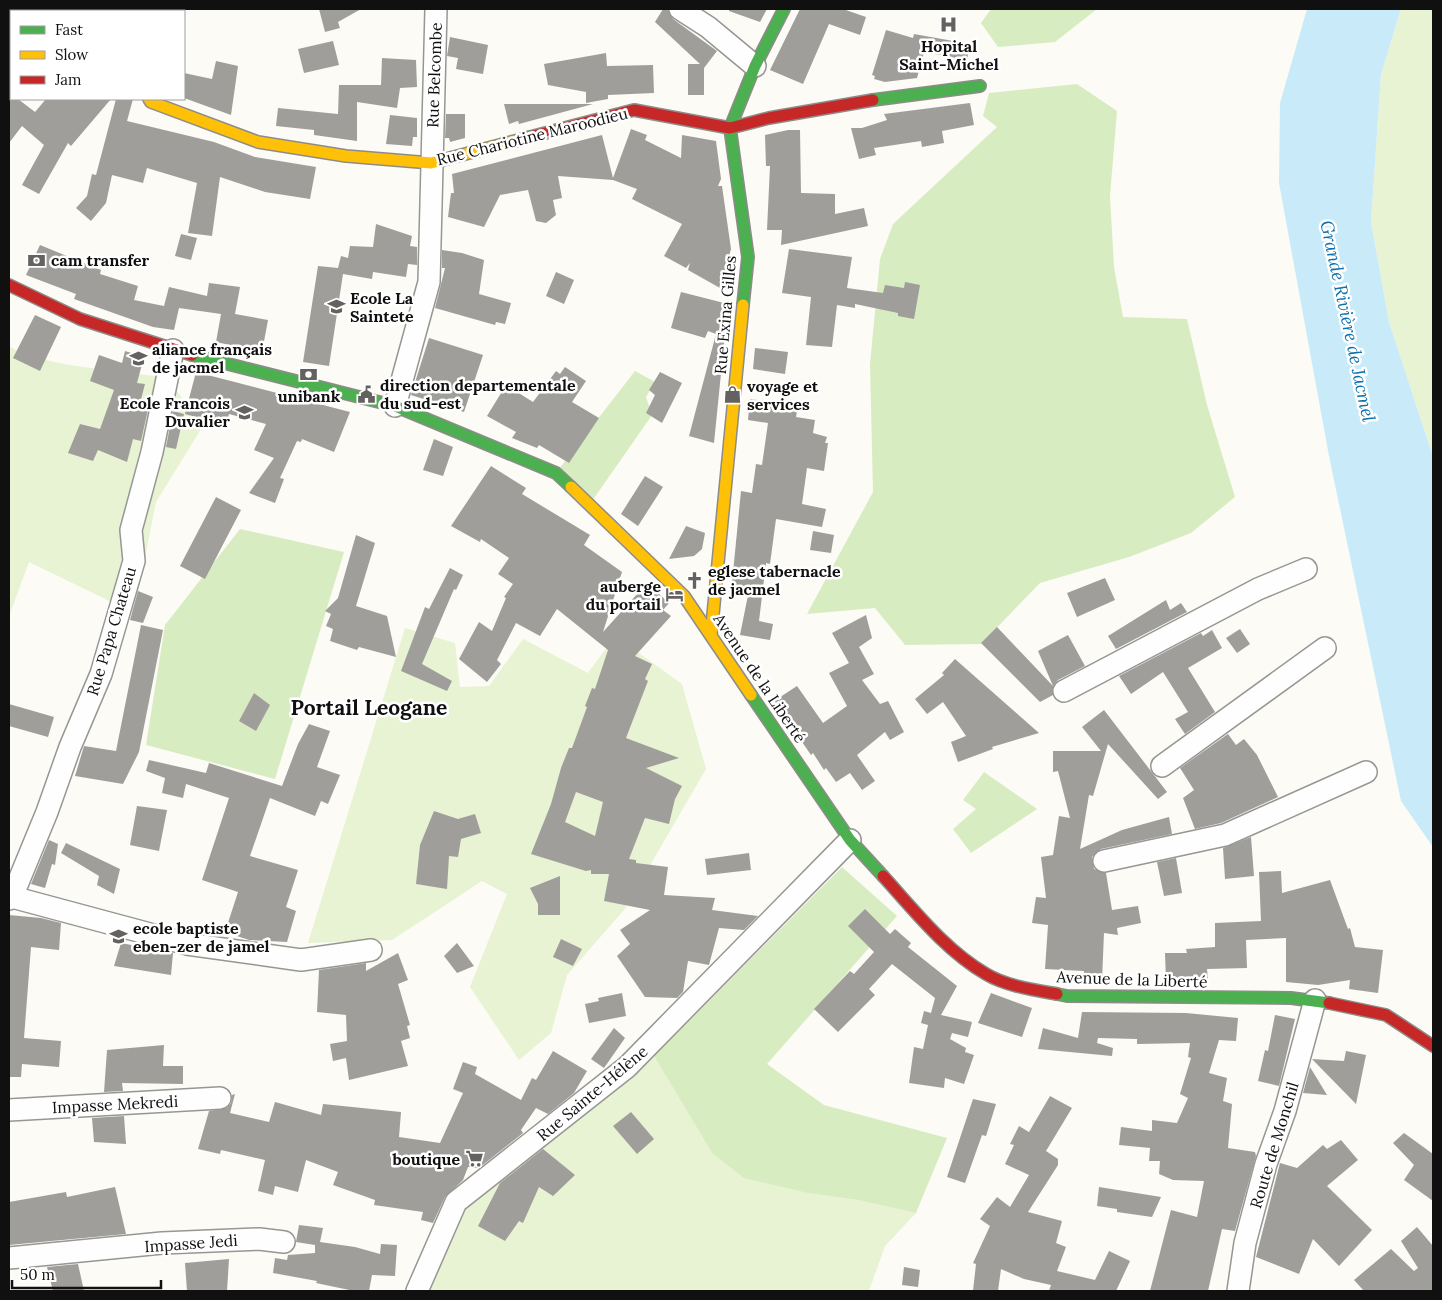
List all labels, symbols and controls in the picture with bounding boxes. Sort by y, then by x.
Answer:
legend [10,10,185,100]
hospital icon: Hopital Saint-Michel [939,15,959,35]
text: Fast [55,20,83,39]
street label: Rue Belcombe [422,22,446,128]
place label: Hopital Saint-Michel [899,36,999,74]
text: Slow [55,45,88,64]
text: Jam [54,70,82,89]
street label: Rue Chariotine Maroodieu [434,102,630,169]
water label: Grande Rivière de Jacmel [1315,218,1381,424]
bank icon: cam transfer [27,250,47,270]
place label: cam transfer [51,250,150,270]
street label: Rue Exina Gilles [710,255,740,375]
place label: Ecole La Saintete [350,288,414,326]
school or university icon: Ecole La Saintete [326,297,346,317]
place label: aliance français de jacmel [152,339,272,377]
school or university icon: aliance français de jacmel [128,348,148,368]
bank icon: unibank [299,364,319,384]
place label: direction departementale du sud-est [380,375,576,413]
place label: voyage et services [747,376,819,414]
public building icon: direction departementale du sud-est [356,384,376,404]
shop icon: voyage et services [723,385,743,405]
place label: unibank [278,386,341,406]
place label: Ecole Francois Duvalier [120,393,230,431]
school or university icon: Ecole Francois Duvalier [234,402,254,422]
place label: eglese tabernacle de jacmel [708,561,841,599]
street label: Rue Papa Chateau [82,564,140,698]
church icon: eglese tabernacle de jacmel [684,570,704,590]
place label: auberge du portail [586,576,661,614]
hotel icon: auberge du portail [665,585,685,605]
street label: Avenue de la Liberté [709,609,811,747]
district label: Portail Leogane [291,694,447,721]
place label: ecole baptiste eben-zer de jamel [133,918,270,956]
school or university icon: ecole baptiste eben-zer de jamel [109,927,129,947]
street label: Avenue de la Liberté [1055,966,1208,992]
street label: Rue Sainte-Hélène [533,1041,652,1145]
street label: Route de Monchil [1245,1079,1303,1211]
street label: Impasse Mekredi [51,1091,179,1117]
place label: boutique [391,1149,460,1169]
supermarket icon: boutique [464,1149,484,1169]
street label: Impasse Jedi [144,1230,238,1256]
scale bar [12,1258,161,1290]
text: 50 m [20,1265,55,1284]

